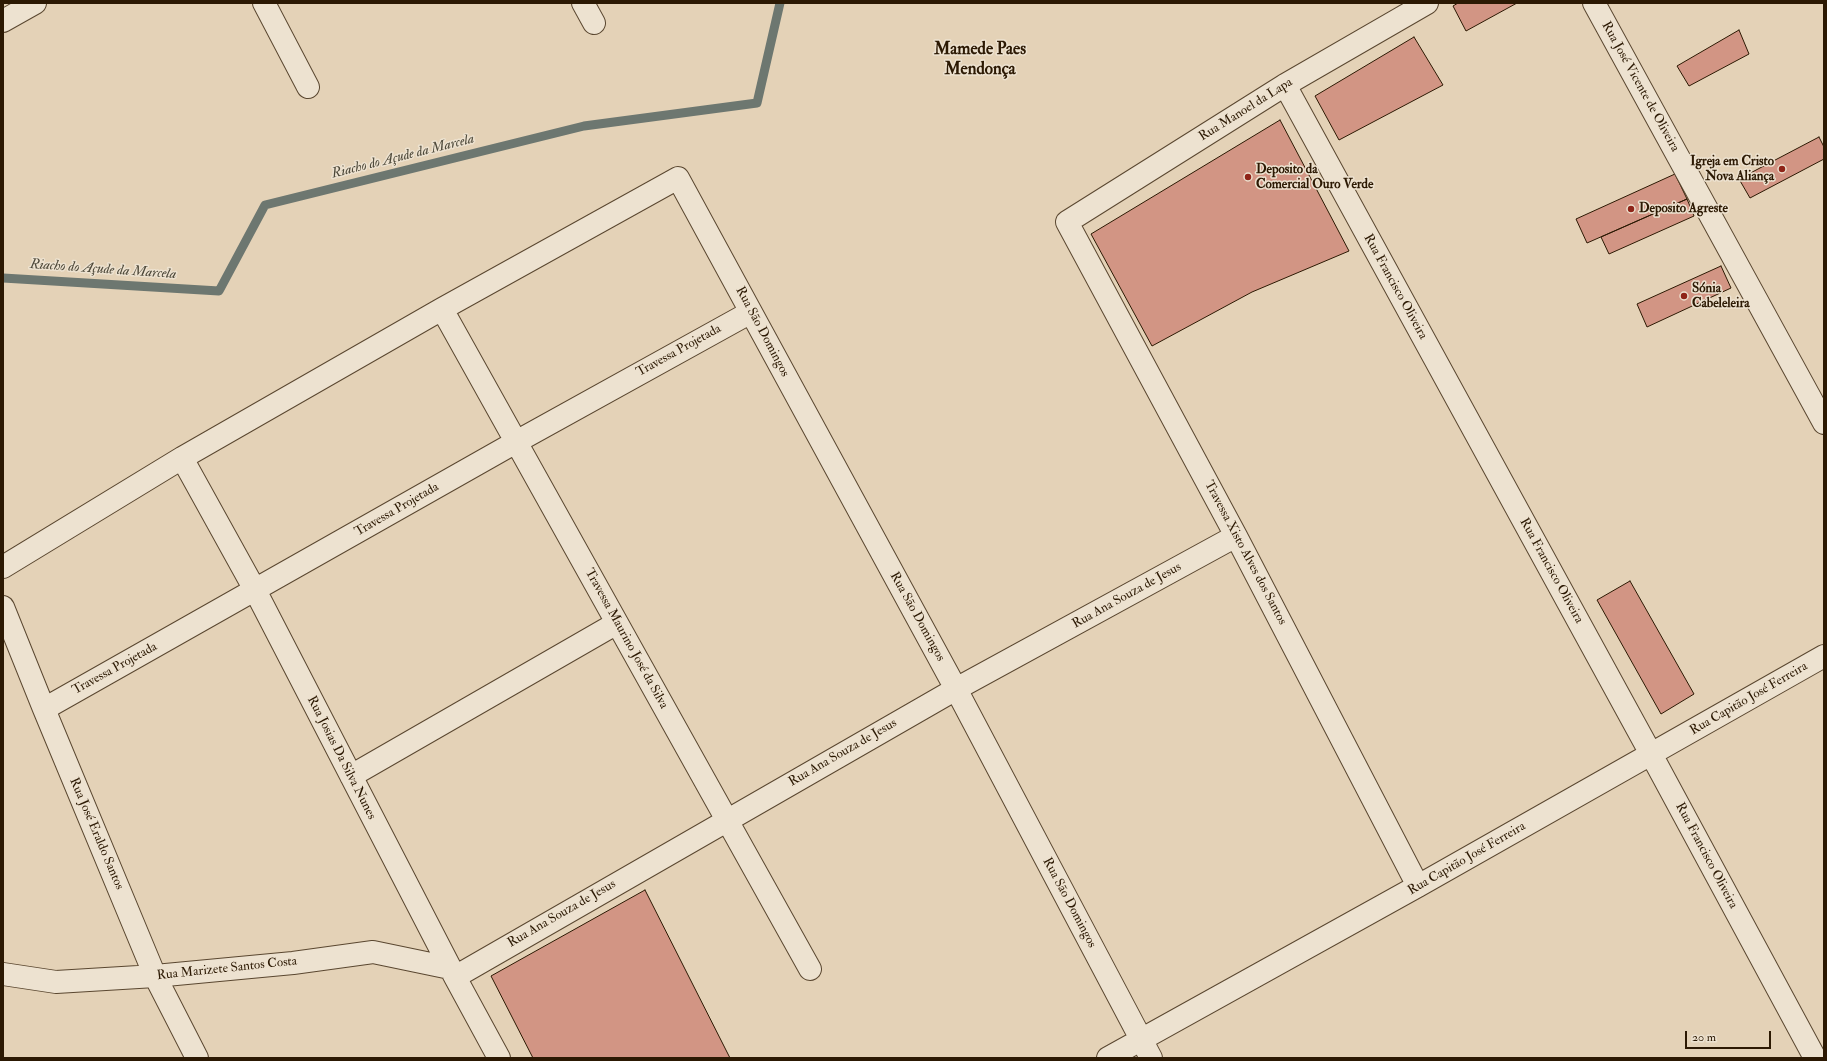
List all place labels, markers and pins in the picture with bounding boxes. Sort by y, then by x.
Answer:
place label: Igreja em Cristo Nova Aliança [1690,154,1774,185]
place label: Deposito da Comercial Ouro Verde [1256,162,1373,193]
marker: Igreja em Cristo Nova Aliança [1777,164,1787,174]
marker: Deposito da Comercial Ouro Verde [1243,172,1253,182]
place label: Deposito Agreste [1639,201,1728,217]
marker: Deposito Agreste [1626,204,1636,214]
place label: Sónia Cabeleleira [1692,281,1750,312]
marker: Sónia Cabeleleira [1679,291,1689,301]

